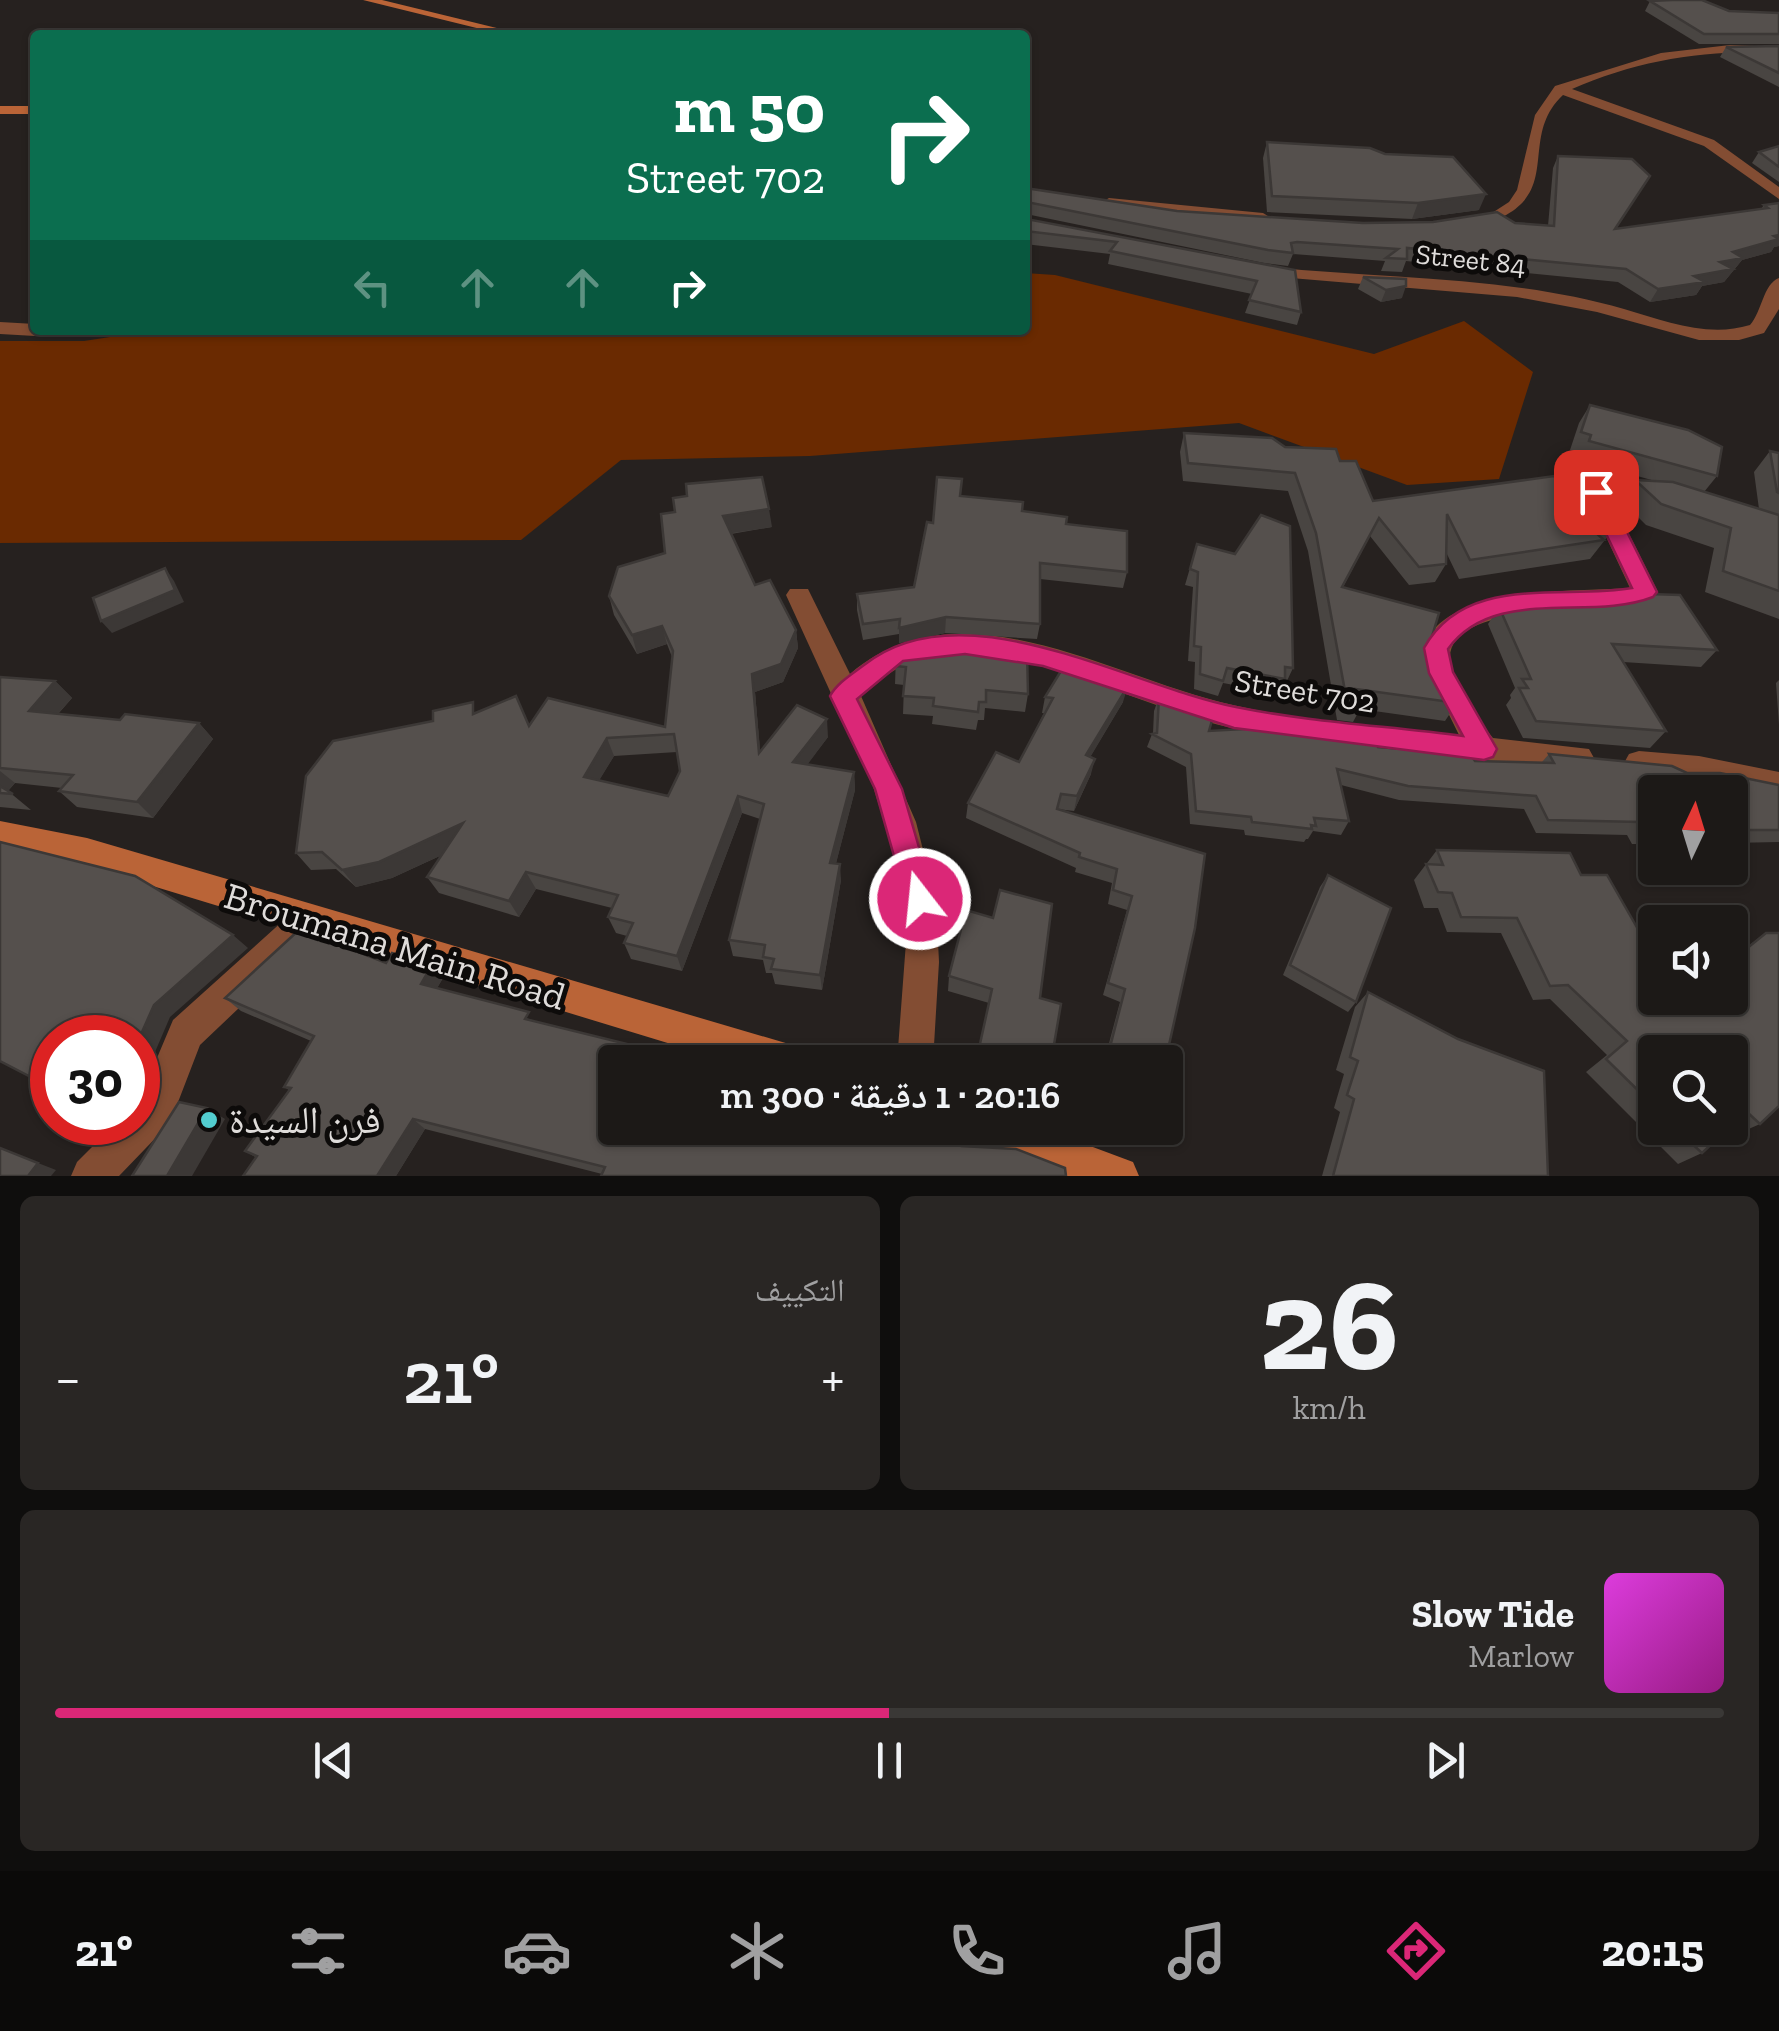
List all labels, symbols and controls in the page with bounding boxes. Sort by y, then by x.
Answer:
text: 50 m [674,66,825,150]
icon: right [860,70,990,200]
text: Street 702 [626,151,825,205]
street label: Street 84 [1414,237,1528,282]
icon: left [345,260,400,315]
icon: ahead [450,260,505,315]
icon: ahead [555,260,610,315]
icon: right [660,260,715,315]
pin [1554,450,1639,535]
icon: arrive [1569,465,1624,520]
street label: Street 702 [1232,661,1378,721]
north arrow [1638,775,1748,885]
map controls [1638,775,1748,1145]
position arrow [868,847,972,951]
street label: Broumana Main Road [219,872,571,1020]
button: sound [1638,905,1748,1015]
speed limit sign: 30 [30,1015,160,1145]
button: search [1638,1035,1748,1145]
text: 20:16 · 1 دقيقة · 300 m [720,1072,1061,1118]
place label: فرن السيدة [229,1097,381,1143]
marker: فرن السيدة [198,1109,220,1131]
text: 26 [1260,1246,1399,1402]
text: التكييف [755,1271,845,1309]
text: 21° [403,1332,499,1422]
text: − [55,1345,81,1411]
text: + [821,1345,845,1411]
text: km/h [1293,1389,1366,1427]
text: Slow Tide [1411,1591,1574,1637]
text: Marlow [1468,1637,1574,1675]
icon: previous [306,1733,361,1788]
icon: pause [862,1733,917,1788]
icon: next [1418,1733,1473,1788]
icon: filters [283,1916,353,1986]
icon: car [502,1916,572,1986]
icon: climate [722,1916,792,1986]
icon: phone [942,1916,1012,1986]
icon: music [1162,1916,1232,1986]
icon: directions [1381,1916,1451,1986]
text: 21° [75,1924,133,1978]
text: 20:15 [1601,1924,1704,1978]

